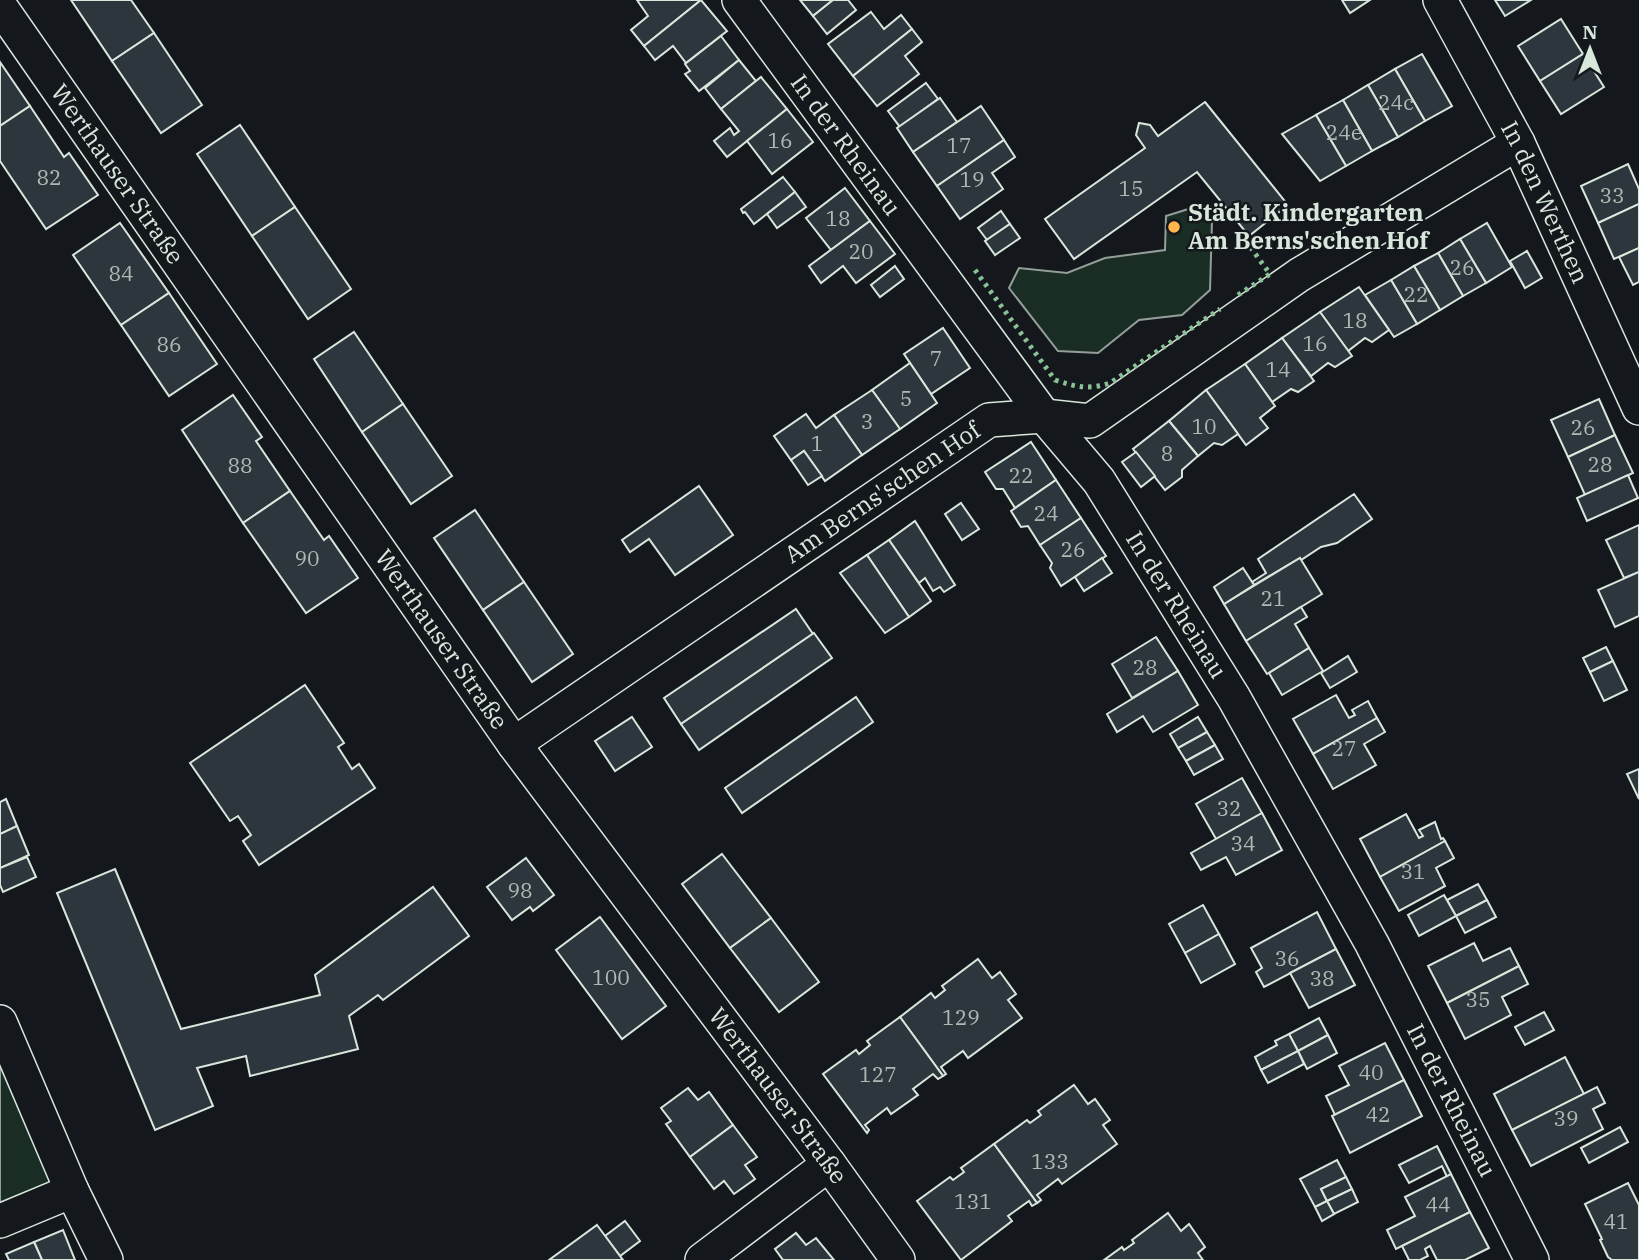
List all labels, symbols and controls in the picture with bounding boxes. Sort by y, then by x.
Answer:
north arrow [1555,14,1625,84]
text: N [1582,20,1598,44]
street label: In der Rheinau [784,68,909,222]
street label: Werthauser Straße [44,77,192,270]
house number: 24c [1378,88,1414,116]
street label: In den Werthen [1494,115,1597,288]
house number: 24e [1326,118,1362,146]
house number: 16 [767,126,793,154]
house number: 17 [946,131,972,159]
house number: 82 [36,163,62,191]
house number: 19 [959,165,985,193]
house number: 15 [1118,174,1144,202]
house number: 33 [1599,181,1625,209]
place label: Städt. Kindergarten Am Berns'schen Hof [1188,196,1430,256]
house number: 18 [825,204,851,232]
marker: Städt. Kindergarten Am Berns'schen Hof [1166,219,1182,235]
house number: 20 [848,237,874,265]
house number: 26 [1449,253,1475,281]
house number: 84 [108,259,134,287]
house number: 22 [1403,280,1429,308]
house number: 18 [1342,306,1368,334]
house number: 16 [1302,329,1328,357]
house number: 86 [156,330,182,358]
house number: 7 [930,344,942,372]
house number: 14 [1265,355,1291,383]
house number: 5 [900,384,912,412]
house number: 3 [861,407,873,435]
house number: 10 [1191,412,1217,440]
street label: Am Berns'schen Hof [778,413,988,570]
house number: 26 [1570,413,1596,441]
house number: 1 [811,429,823,457]
house number: 8 [1161,439,1173,467]
house number: 28 [1587,450,1613,478]
house number: 88 [227,451,253,479]
house number: 22 [1008,461,1034,489]
house number: 24 [1033,499,1059,527]
street label: In der Rheinau [1119,525,1235,684]
house number: 26 [1060,535,1086,563]
street label: Werthauser Straße [368,543,516,735]
house number: 90 [294,544,320,572]
house number: 21 [1260,584,1286,612]
house number: 28 [1132,653,1158,681]
house number: 27 [1331,734,1357,762]
house number: 32 [1216,794,1242,822]
house number: 34 [1230,829,1256,857]
house number: 31 [1400,857,1426,885]
house number: 98 [507,876,533,904]
house number: 36 [1274,944,1300,972]
house number: 100 [592,963,630,991]
house number: 38 [1309,964,1335,992]
house number: 35 [1465,985,1491,1013]
street label: Werthauser Straße [702,1000,855,1190]
house number: 129 [942,1003,980,1031]
street label: In der Rheinau [1400,1018,1504,1182]
house number: 40 [1358,1058,1384,1086]
house number: 127 [859,1060,897,1088]
house number: 42 [1365,1100,1391,1128]
house number: 39 [1553,1104,1579,1132]
house number: 133 [1031,1147,1069,1175]
house number: 131 [954,1187,992,1215]
house number: 44 [1425,1190,1451,1218]
house number: 41 [1603,1207,1629,1235]

